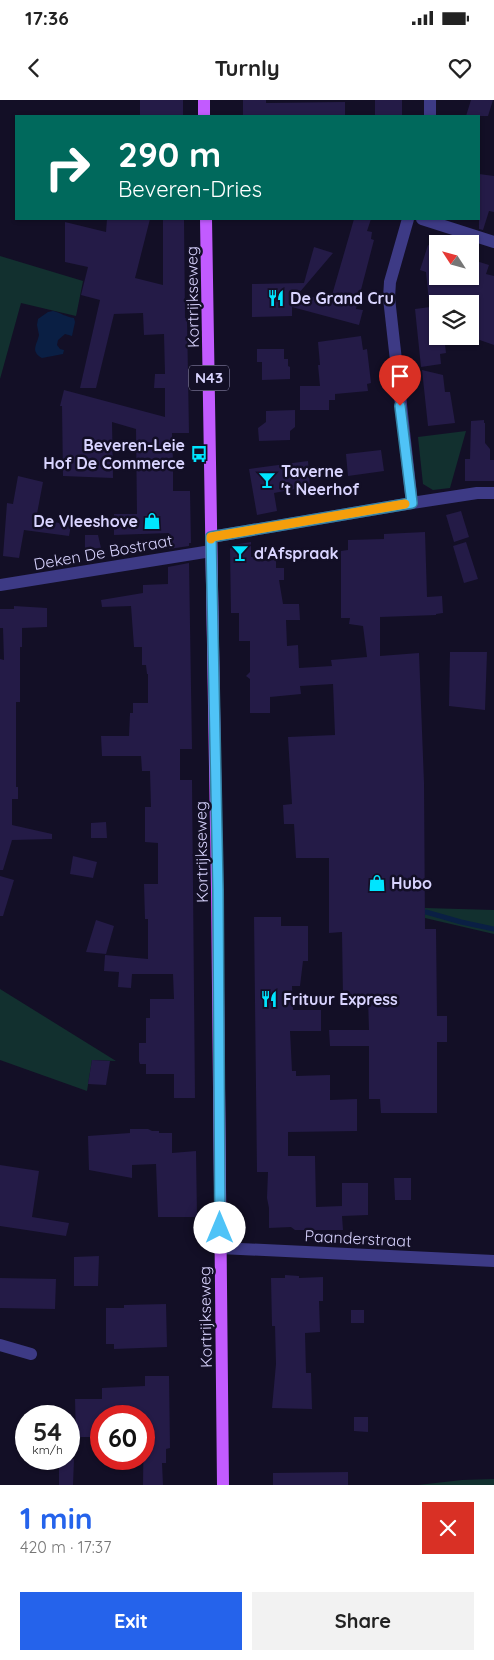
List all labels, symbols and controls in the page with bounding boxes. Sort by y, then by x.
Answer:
text: 17:36 [25,6,69,30]
icon: back [20,54,48,82]
text: Turnly [214,54,280,82]
icon: heart [446,54,474,82]
text: 290 m [118,132,221,176]
icon: right [35,135,100,200]
text: Beveren-Dries [118,175,262,203]
north arrow [429,235,479,285]
map controls [429,235,479,345]
street label: Kortrijkseweg [181,246,203,348]
restaurant icon: De Grand Cru [266,288,286,308]
place label: De Grand Cru [290,288,394,308]
button: layers [429,295,479,345]
pin [379,355,421,406]
icon: arrive [386,362,414,390]
road number: N43 [189,366,229,390]
place label: Beveren-Leie Hof De Commerce [43,435,185,473]
bus stop icon: Beveren-Leie Hof De Commerce [189,444,209,464]
place label: Taverne 't Neerhof [281,461,359,499]
bar icon: Taverne 't Neerhof [257,470,277,490]
place label: De Vleeshove [33,511,138,531]
shop icon: De Vleeshove [142,511,162,531]
street label: Deken De Bostraat [32,530,174,574]
bar icon: d'Afspraak [230,543,250,563]
place label: d'Afspraak [254,543,339,563]
street label: Kortrijkseweg [190,801,212,903]
shop icon: Hubo [367,873,387,893]
place label: Hubo [391,873,432,893]
restaurant icon: Frituur Express [259,989,279,1009]
place label: Frituur Express [283,989,398,1009]
position arrow [193,1201,245,1253]
street label: Paanderstraat [304,1225,412,1251]
street label: Kortrijkseweg [194,1266,216,1368]
speed limit sign: 60 [90,1405,155,1470]
text: 54 [33,1416,62,1447]
text: km/h [32,1442,63,1457]
text: 1 min [20,1499,93,1537]
button: close [422,1502,474,1554]
text: 420 m · 17:37 [20,1537,111,1557]
button: Exit [20,1592,242,1650]
button: Share [252,1592,474,1650]

